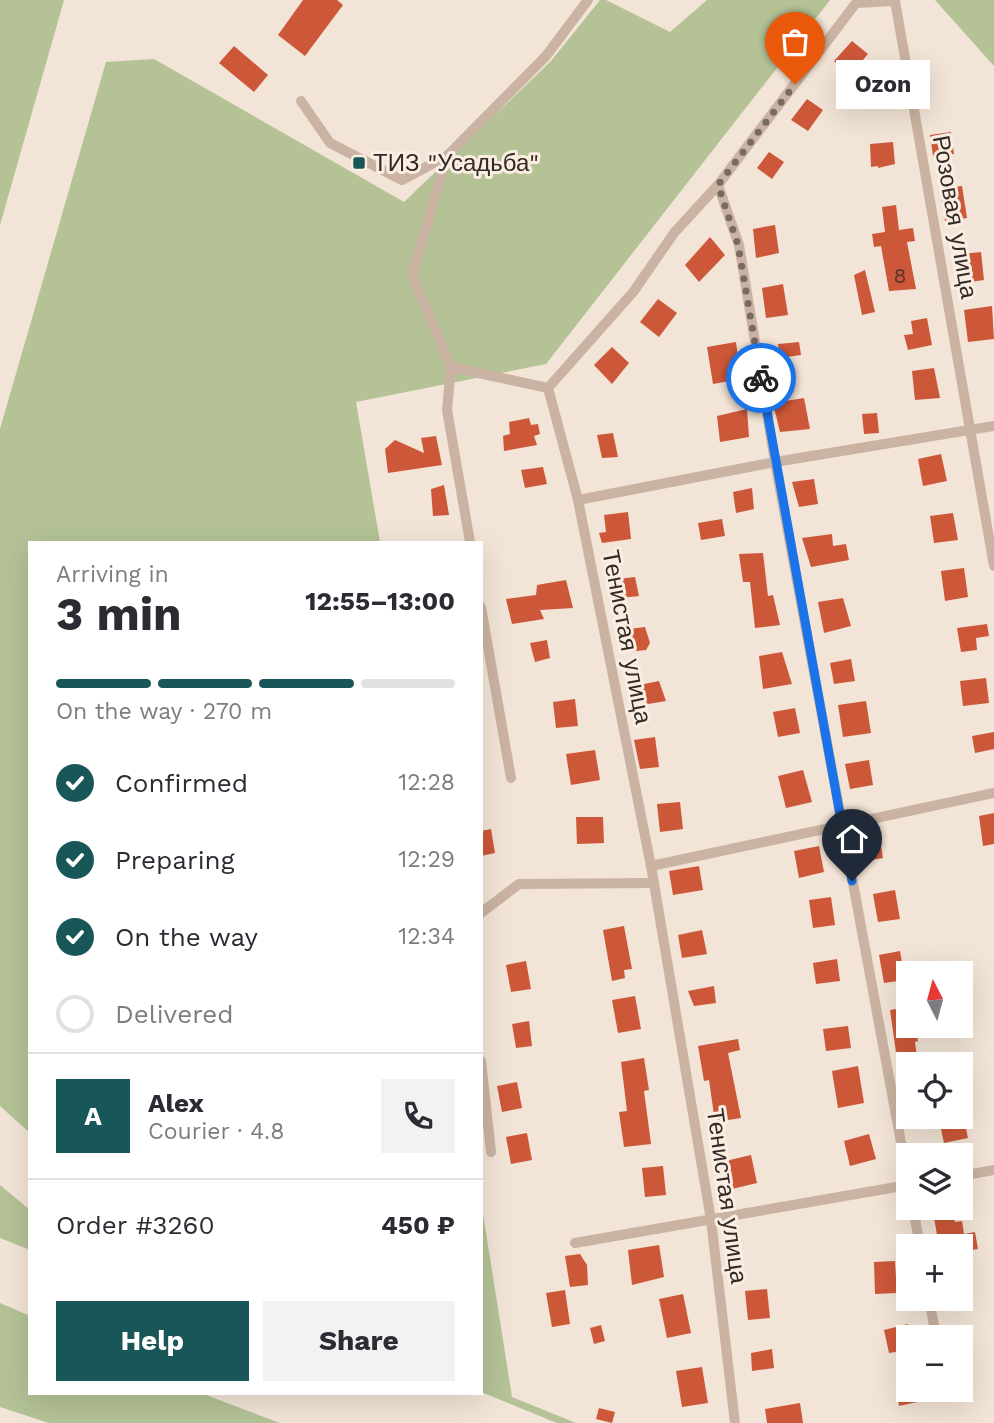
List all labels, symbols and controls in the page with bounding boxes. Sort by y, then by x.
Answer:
pin [765,12.0,825,84]
icon: bag [776,23,814,61]
callout: Ozon [837,60,931,108]
text: Ozon [855,71,911,98]
street label: Розовая улица [927,133,983,301]
place label: ТИЗ "Усадьба" [373,149,539,177]
marker: ТИЗ "Усадьба" [351,155,367,171]
house number: 8 [894,263,906,288]
courier [726,343,796,413]
icon: bike [742,359,780,397]
street label: Тенистая улица [596,548,658,727]
text: Arriving in [56,561,169,588]
text: 12:55–13:00 [305,586,455,616]
text: 3 min [56,587,182,641]
text: On the way · 270 m [56,698,272,725]
icon: check [56,764,94,802]
text: Confirmed [115,768,248,798]
text: 12:28 [398,769,455,796]
pin [822,809,882,881]
icon: home [833,820,871,858]
icon: check [56,841,94,879]
text: Preparing [115,845,235,875]
text: 12:29 [398,846,455,873]
icon: check [56,918,94,956]
text: On the way [115,922,258,952]
text: 12:34 [398,923,455,950]
north arrow [896,961,973,1038]
map controls [896,961,973,1402]
text: Delivered [115,999,234,1029]
button: locate [896,1052,973,1129]
button: phone [381,1079,455,1153]
text: Alex [148,1088,204,1118]
text: A [84,1101,102,1131]
street label: Тенистая улица [701,1107,753,1286]
text: Courier · 4.8 [148,1118,284,1145]
button: layers [896,1143,973,1220]
text: Order #3260 [56,1210,215,1240]
text: 450 ₽ [381,1210,455,1240]
button: + [896,1234,973,1311]
button: Help [56,1301,249,1381]
button: Share [263,1301,455,1381]
button: − [896,1325,973,1402]

